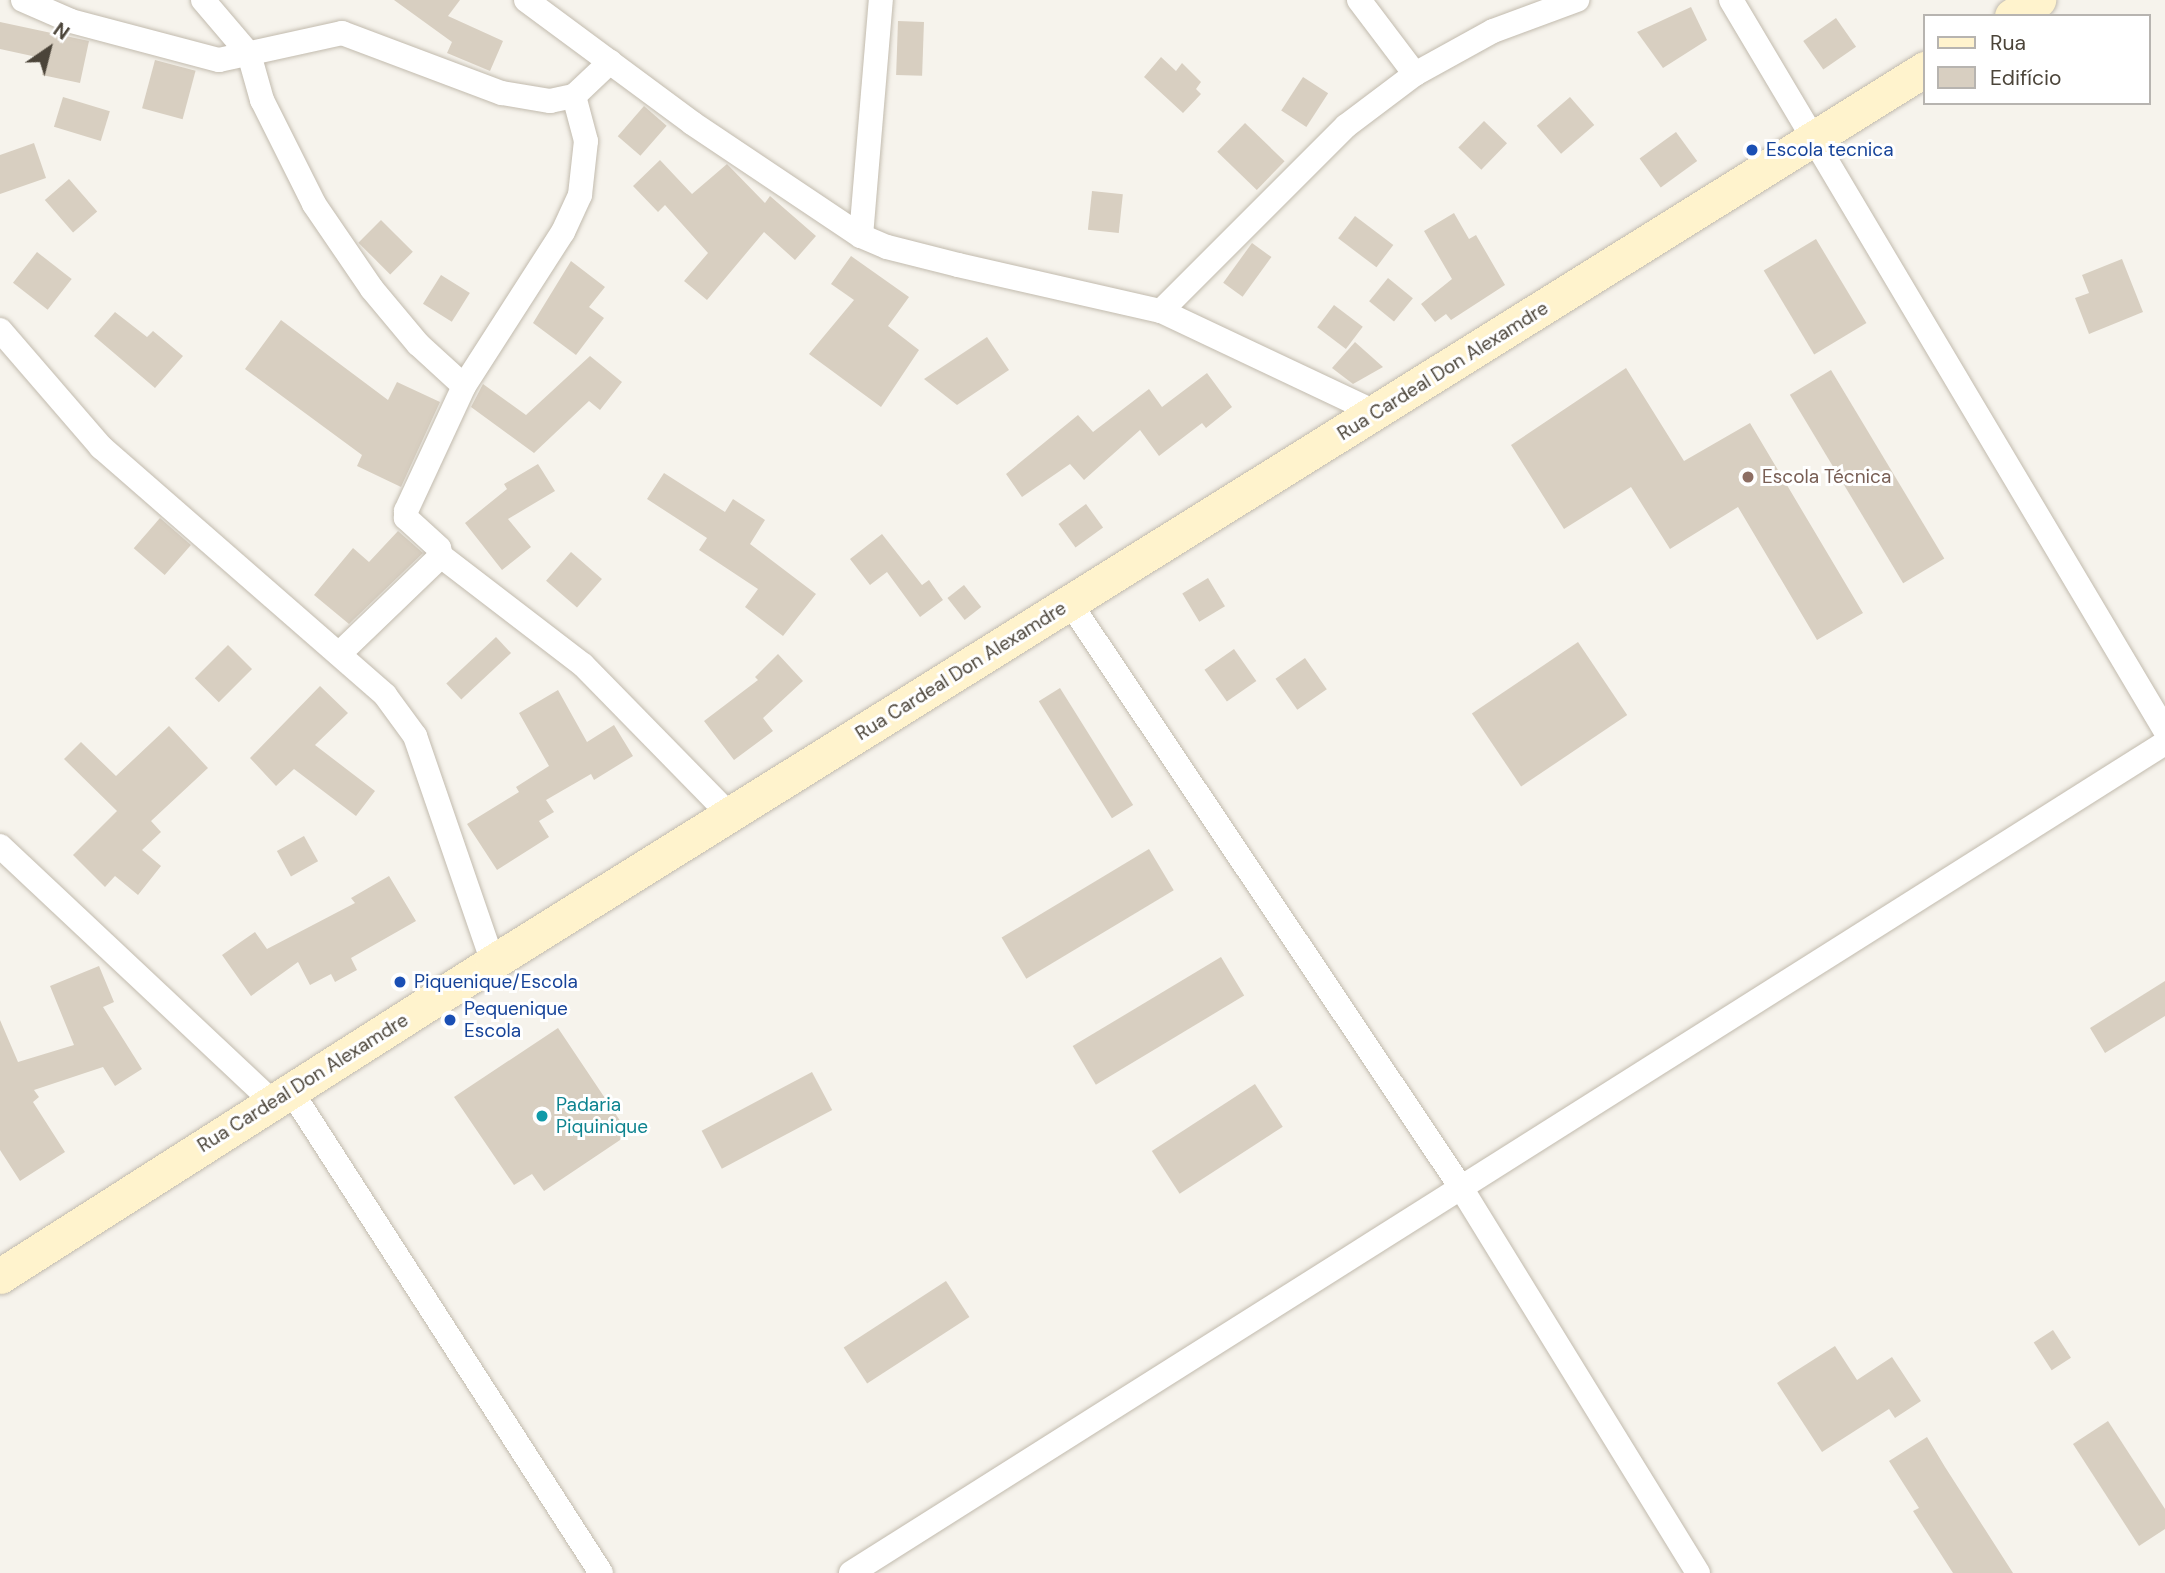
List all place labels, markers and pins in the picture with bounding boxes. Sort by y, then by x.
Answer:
place label: Escola tecnica [1766,139,1894,161]
marker: Escola tecnica [1744,142,1760,158]
place label: Escola Técnica [1762,466,1891,488]
marker: Escola Técnica [1740,469,1756,485]
place label: Piquenique/Escola [414,971,578,993]
marker: Piquenique/Escola [392,974,408,990]
place label: Pequenique Escola [464,998,568,1042]
marker: Pequenique Escola [442,1012,458,1028]
place label: Padaria Piquinique [556,1094,648,1138]
marker: Padaria Piquinique [534,1108,550,1124]

